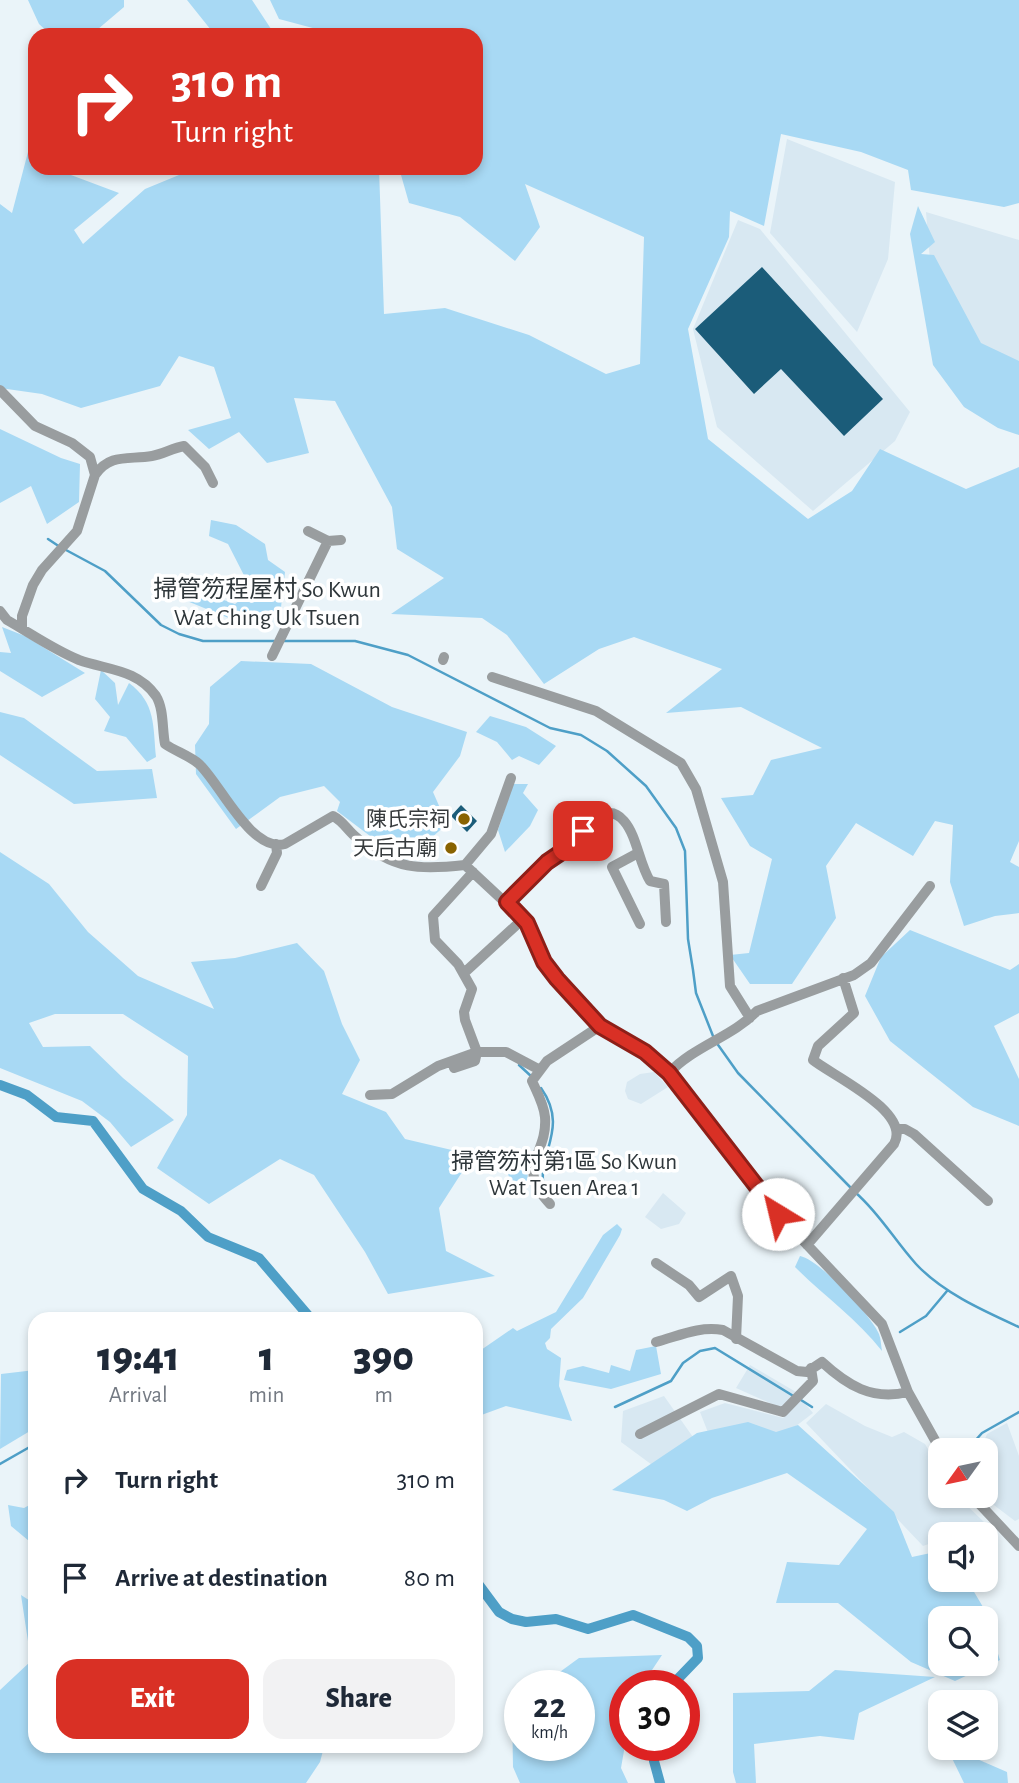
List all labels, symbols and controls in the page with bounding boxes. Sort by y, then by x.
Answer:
icon: right [56,56,147,147]
text: 310 m [171,58,282,107]
text: Turn right [171,116,293,148]
district label: 掃管笏程屋村 So Kwun Wat Ching Uk Tsuen [153,576,381,630]
pin [553,801,613,861]
place label: 陳氏宗祠 [366,808,450,830]
marker: 陳氏宗祠 [456,811,472,827]
icon: arrive [564,812,602,850]
place label: 天后古廟 [353,837,437,859]
marker: 天后古廟 [443,840,459,856]
district label: 掃管笏村第1區 So Kwun Wat Tsuen Area 1 [451,1149,677,1200]
position arrow [741,1177,815,1251]
text: 19:41 [97,1336,180,1378]
text: 1 [259,1336,274,1378]
text: 390 [353,1336,414,1378]
text: Arrival [109,1384,168,1407]
text: min [249,1384,284,1407]
text: m [374,1384,393,1407]
north arrow [928,1438,998,1508]
map controls [928,1438,998,1760]
icon: right [56,1461,94,1499]
text: Turn right [115,1467,218,1493]
text: 310 m [397,1467,455,1493]
button: sound [928,1522,998,1592]
icon: arrive [56,1559,94,1597]
text: Arrive at destination [115,1565,328,1591]
text: 80 m [404,1565,455,1591]
button: search [928,1606,998,1676]
button: Exit [56,1659,249,1739]
button: Share [263,1659,455,1739]
speed limit sign: 30 [609,1670,700,1761]
text: 22 [533,1689,566,1724]
button: layers [928,1690,998,1760]
text: km/h [531,1724,568,1742]

